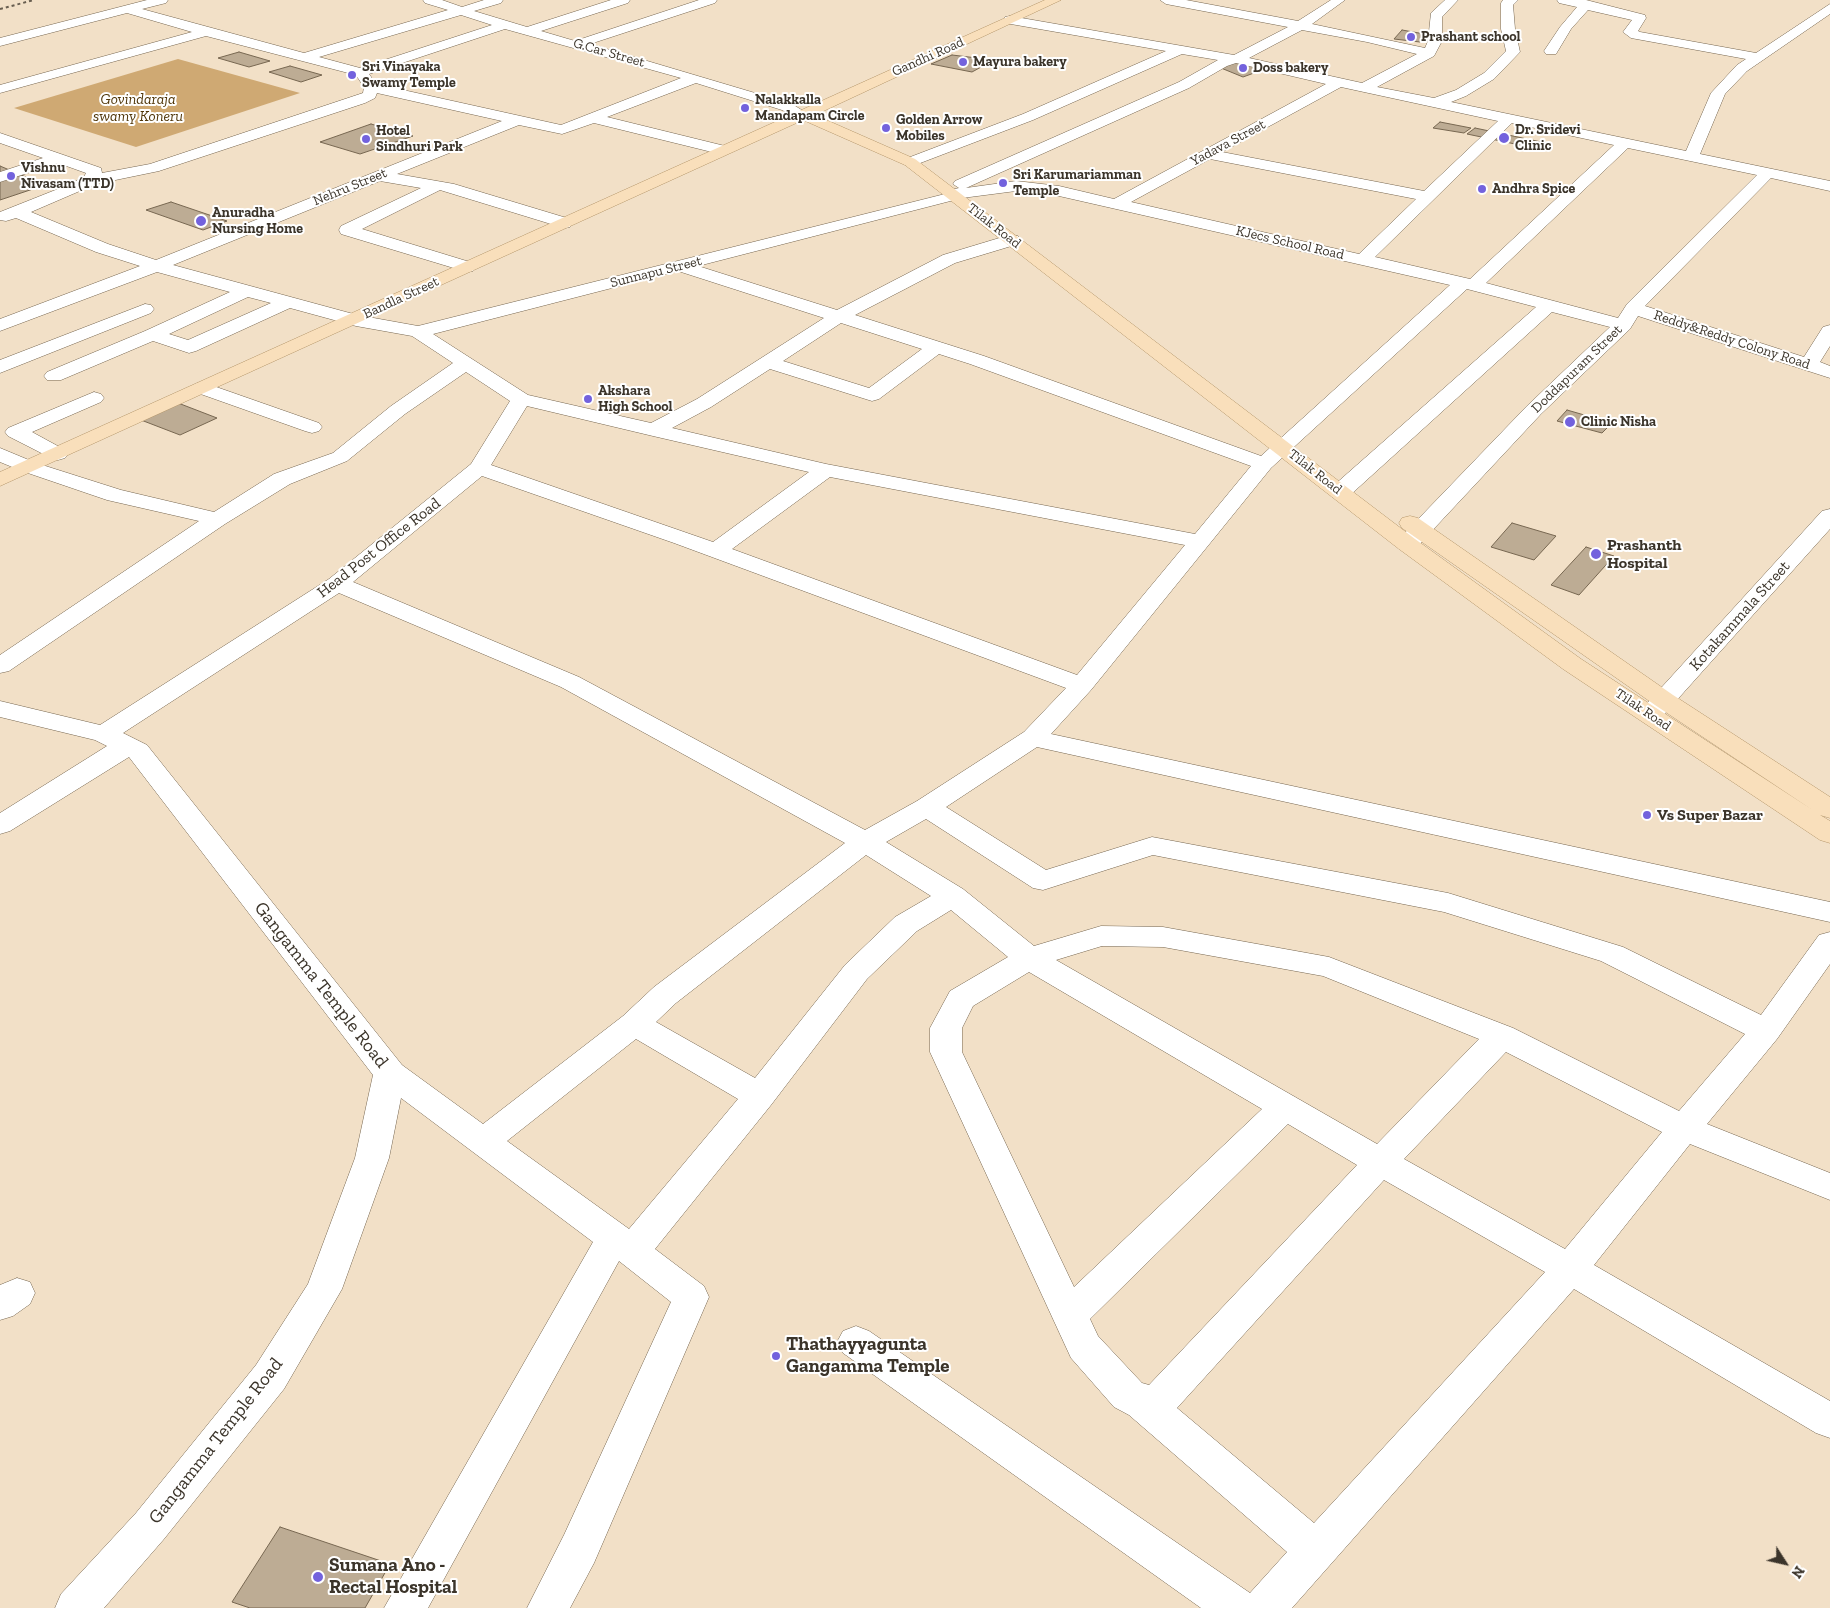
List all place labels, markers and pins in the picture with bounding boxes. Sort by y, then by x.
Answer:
place label: Prashant school [1421,29,1521,45]
marker: Prashant school [1405,31,1417,43]
place label: Mayura bakery [973,54,1067,70]
marker: Mayura bakery [957,56,969,68]
place label: Sri Vinayaka Swamy Temple [362,59,456,92]
place label: Doss bakery [1253,60,1328,76]
marker: Doss bakery [1237,62,1249,74]
marker: Sri Vinayaka Swamy Temple [346,69,358,81]
place label: Nalakkalla Mandapam Circle [755,92,865,124]
marker: Nalakkalla Mandapam Circle [739,102,751,114]
place label: Golden Arrow Mobiles [896,112,982,144]
marker: Golden Arrow Mobiles [880,122,892,134]
place label: Dr. Sridevi Clinic [1515,122,1581,154]
place label: Hotel Sindhuri Park [376,123,463,156]
marker: Dr. Sridevi Clinic [1497,131,1511,145]
marker: Hotel Sindhuri Park [360,133,372,145]
place label: Vishnu Nivasam (TTD) [21,160,114,192]
place label: Sri Karumariamman Temple [1013,167,1141,200]
marker: Vishnu Nivasam (TTD) [5,170,17,182]
marker: Sri Karumariamman Temple [997,177,1009,189]
place label: Andhra Spice [1492,181,1575,197]
marker: Andhra Spice [1476,183,1488,195]
place label: Anuradha Nursing Home [212,205,303,238]
marker: Anuradha Nursing Home [194,214,208,228]
place label: Akshara High School [598,383,673,416]
marker: Akshara High School [582,393,594,405]
place label: Clinic Nisha [1581,414,1656,430]
marker: Clinic Nisha [1563,415,1577,429]
place label: Prashanth Hospital [1607,535,1682,573]
marker: Prashanth Hospital [1589,547,1603,561]
place label: Vs Super Bazar [1657,805,1763,825]
marker: Vs Super Bazar [1641,809,1653,821]
place label: Thathayyagunta Gangamma Temple [786,1334,949,1378]
marker: Thathayyagunta Gangamma Temple [770,1350,782,1362]
place label: Sumana Ano - Rectal Hospital [329,1555,457,1599]
marker: Sumana Ano - Rectal Hospital [311,1570,325,1584]

